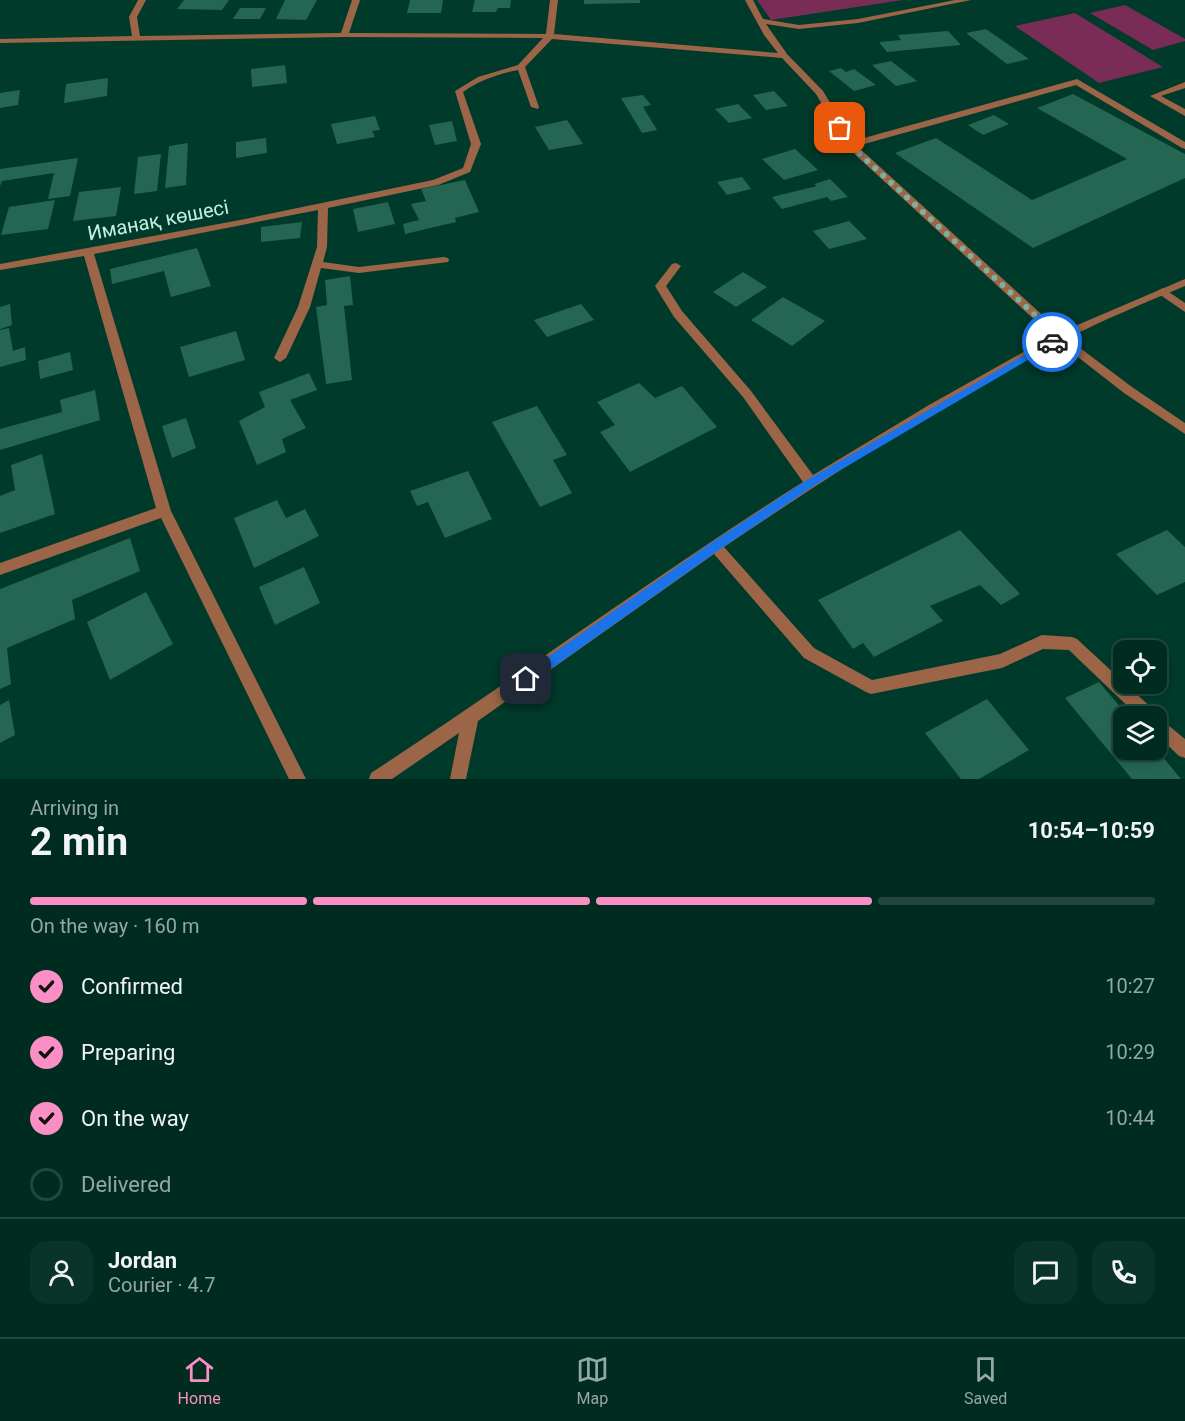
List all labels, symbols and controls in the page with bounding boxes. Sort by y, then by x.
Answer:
pin [814,102,865,153]
icon: bag [823,111,856,144]
street label: Иманақ көшесі [85,195,231,245]
courier [1022,312,1082,372]
icon: car [1036,326,1069,359]
map controls [1113,640,1167,760]
button: locate [1113,640,1167,694]
pin [500,653,551,704]
icon: home [509,662,542,695]
button: layers [1113,706,1167,760]
text: Arriving in [30,796,119,820]
text: 10:54–10:59 [1028,818,1155,843]
text: 2 min [30,819,128,865]
text: On the way · 160 m [30,914,199,938]
icon: check [30,970,63,1003]
text: Confirmed [81,974,183,999]
text: 10:27 [1105,974,1155,998]
icon: check [30,1036,63,1069]
text: Preparing [81,1040,175,1065]
text: 10:29 [1105,1040,1155,1064]
icon: check [30,1102,63,1135]
text: On the way [81,1106,189,1131]
text: 10:44 [1105,1106,1155,1130]
text: Delivered [81,1172,171,1197]
button: person [30,1241,93,1304]
button: chat [1014,1241,1077,1304]
button: phone [1092,1241,1155,1304]
text: Jordan [108,1248,177,1273]
text: Courier · 4.7 [108,1273,215,1297]
tab: Home [178,1353,221,1408]
tab: Map [576,1353,609,1408]
tab: Saved [964,1353,1007,1408]

